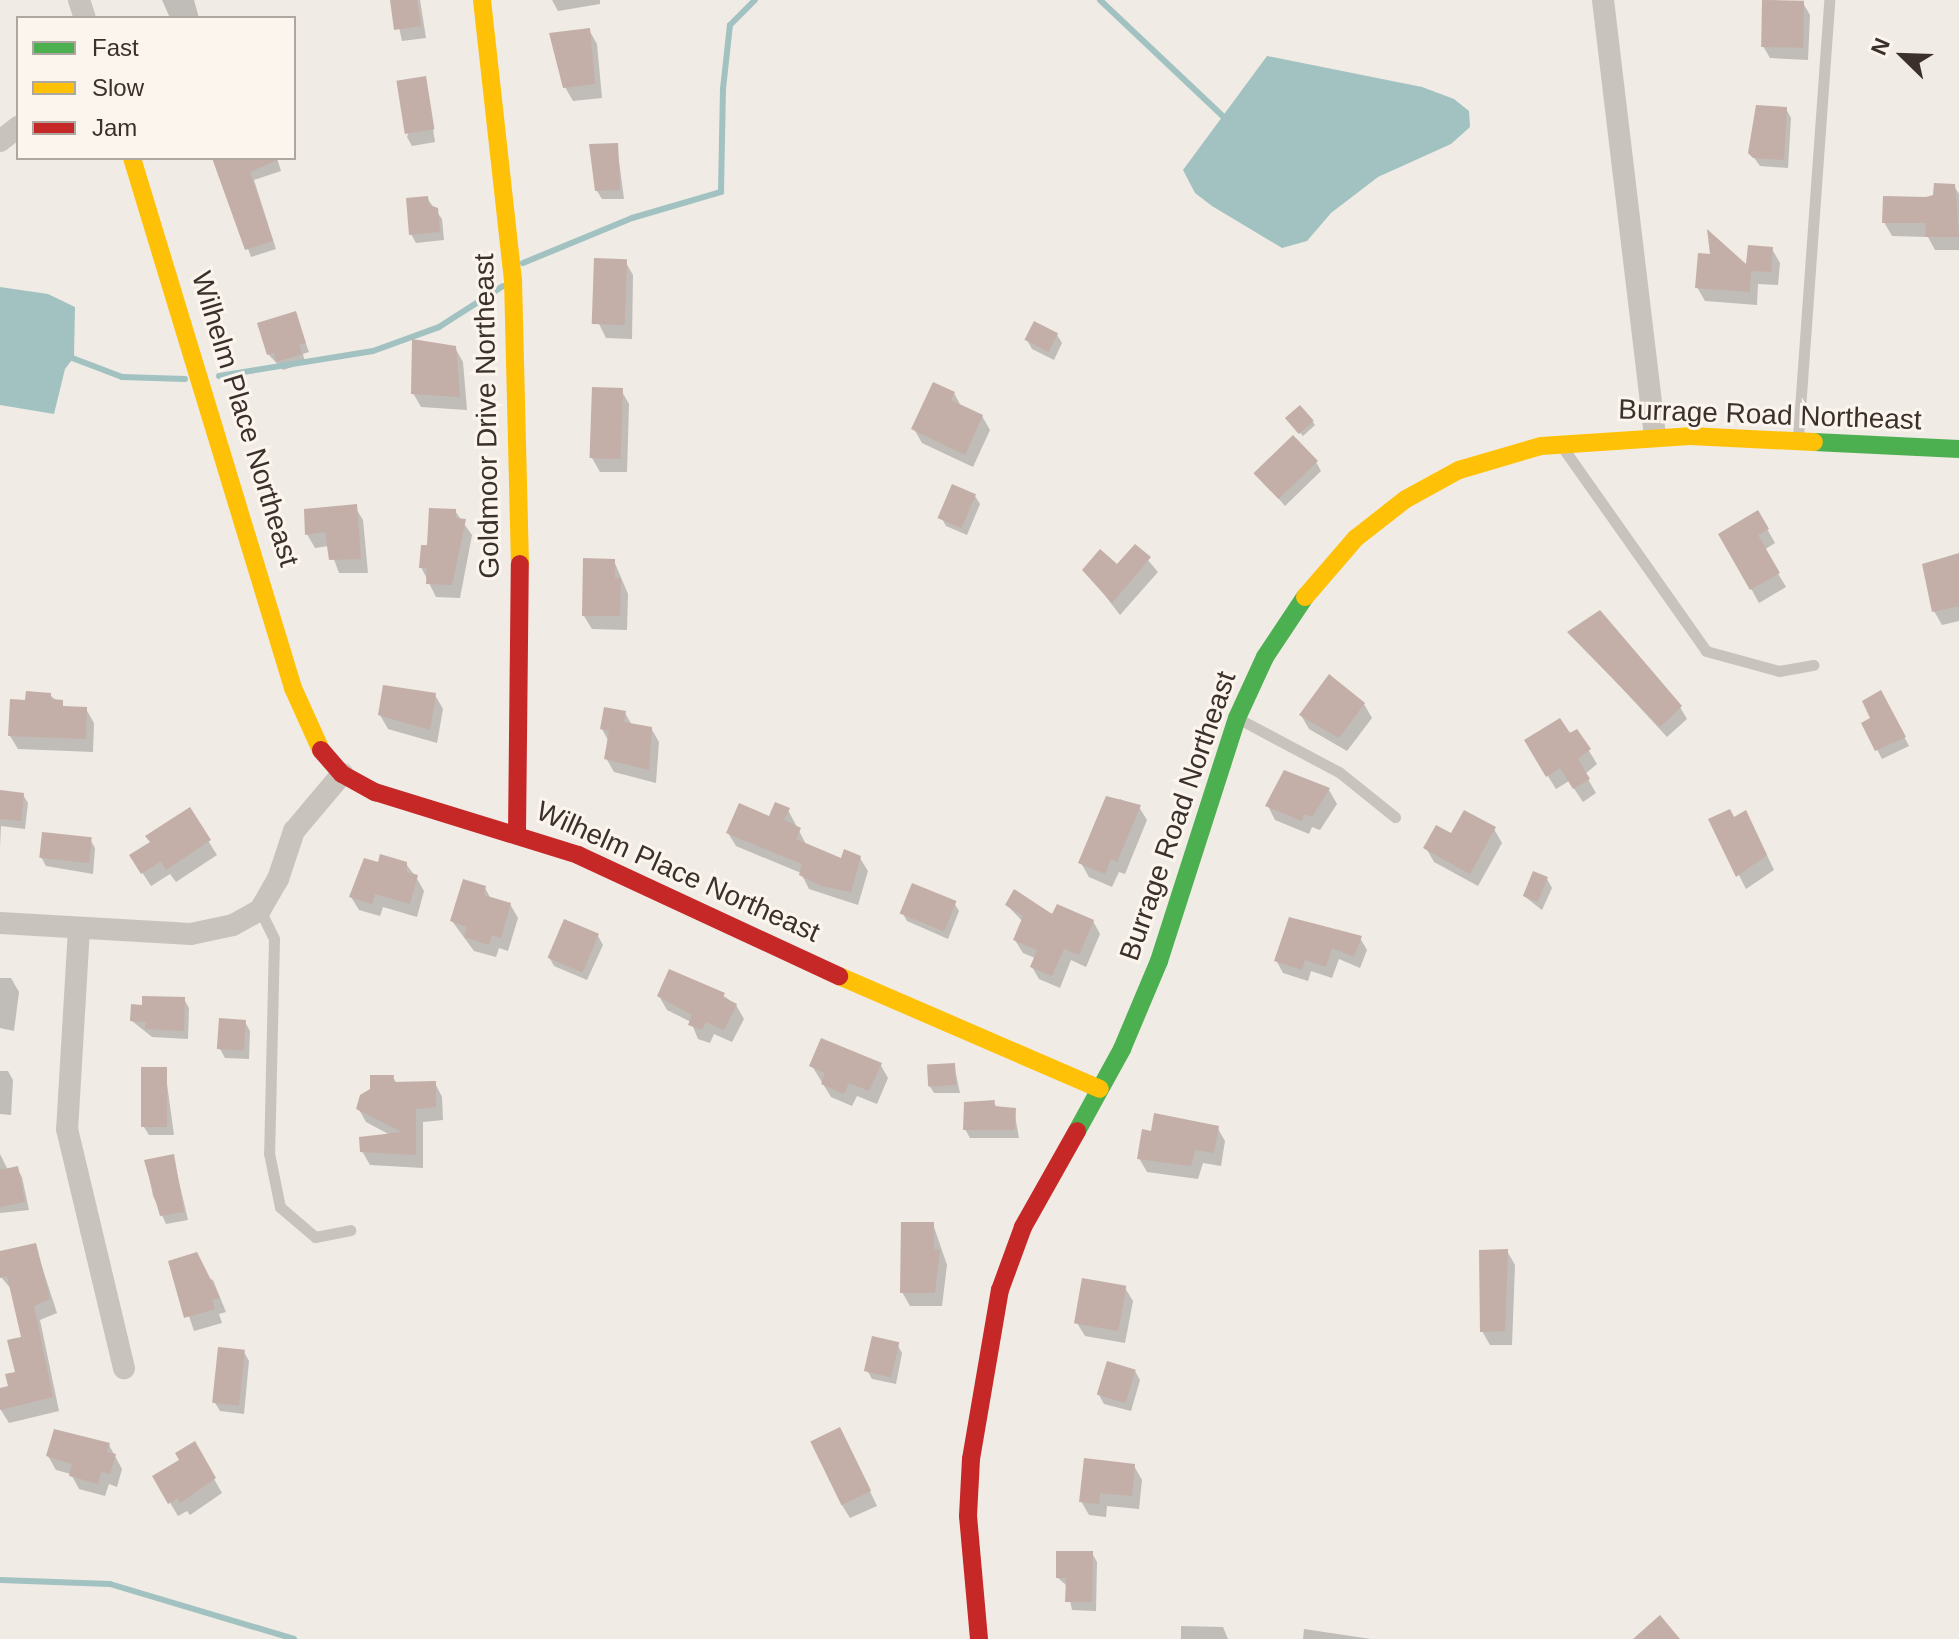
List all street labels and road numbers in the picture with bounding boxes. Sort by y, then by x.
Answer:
street label: Goldmoor Drive Northeast [467,253,507,579]
street label: Wilhelm Place Northeast [184,268,306,570]
street label: Burrage Road Northeast [1618,393,1922,437]
street label: Burrage Road Northeast [1113,667,1243,965]
street label: Wilhelm Place Northeast [531,794,825,950]

